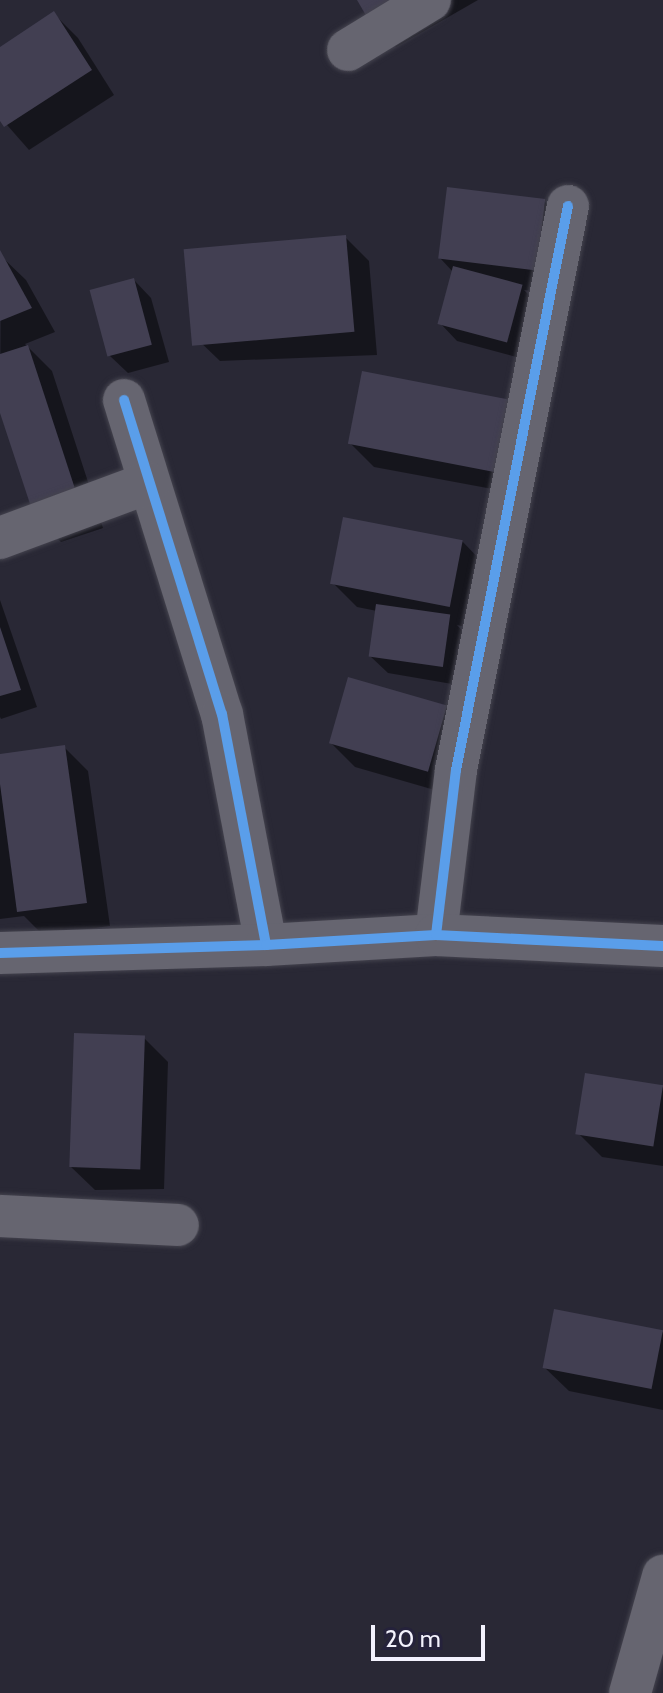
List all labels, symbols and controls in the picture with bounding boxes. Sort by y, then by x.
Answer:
scale bar [375,1609,489,1659]
text: 20 m [385,1624,441,1653]

